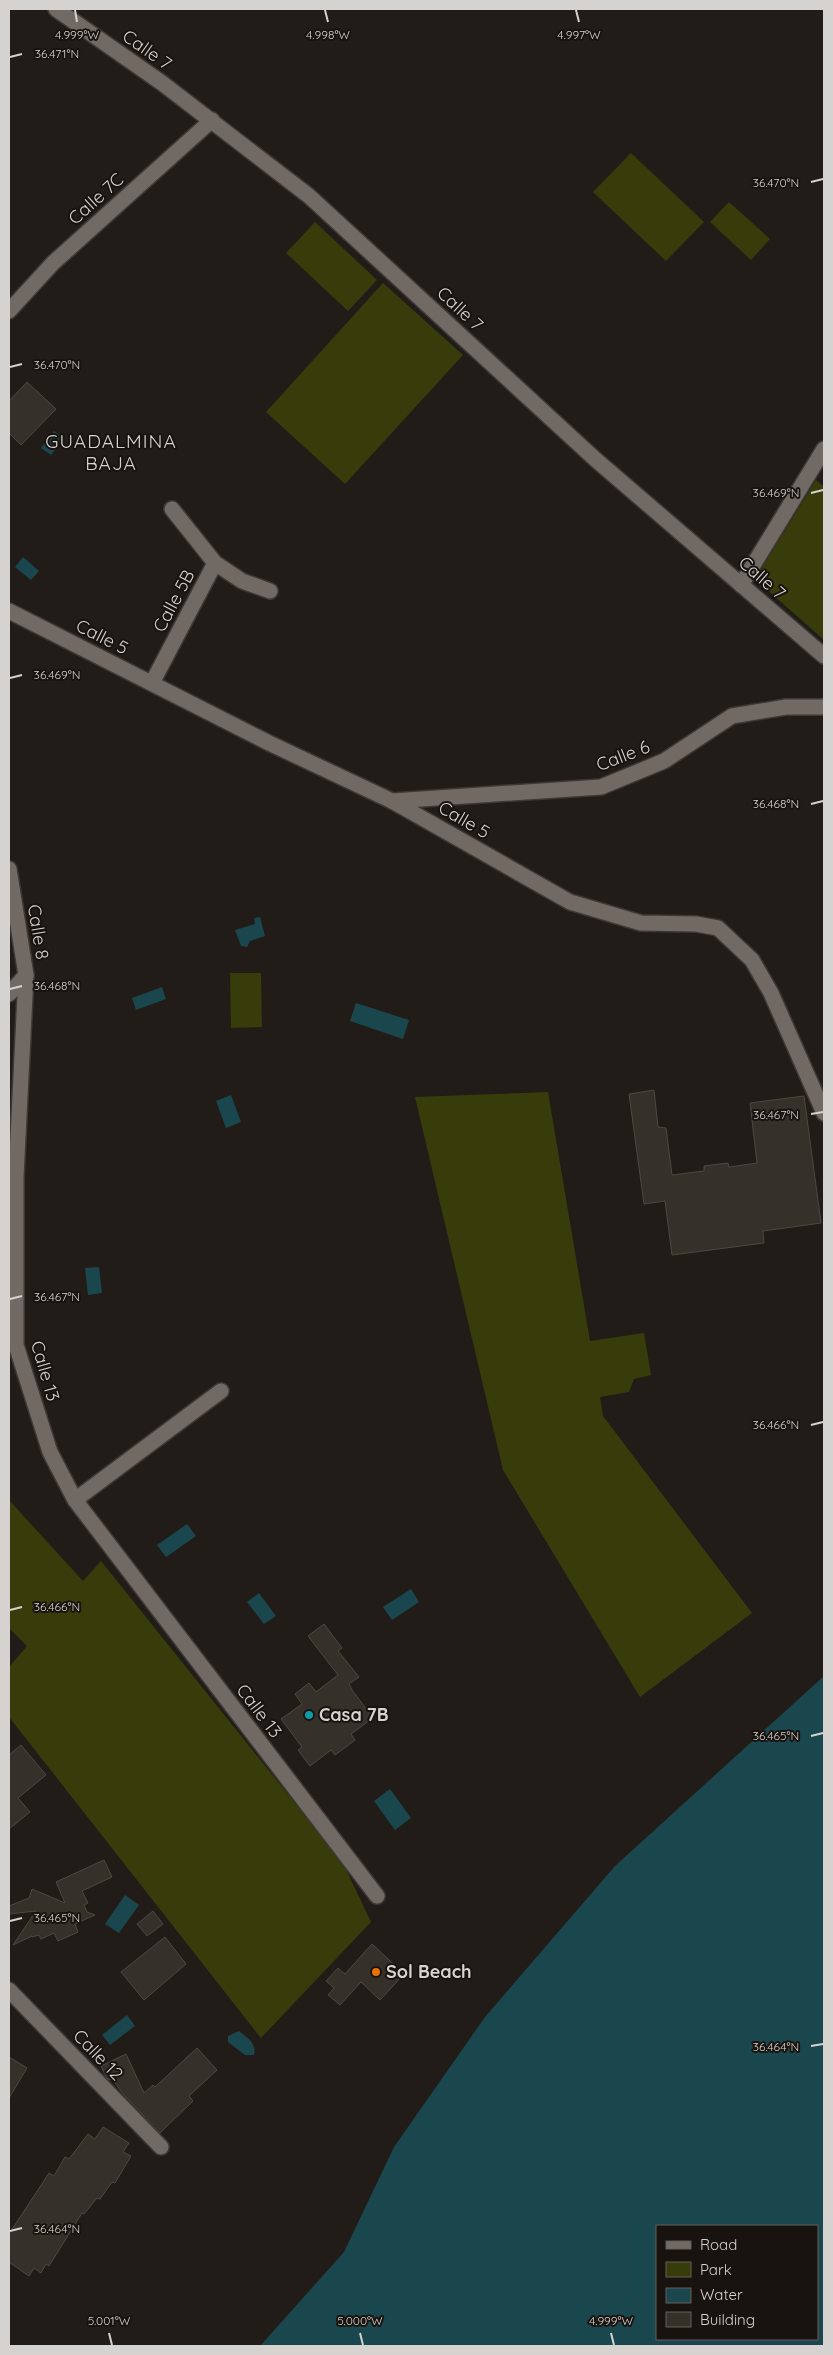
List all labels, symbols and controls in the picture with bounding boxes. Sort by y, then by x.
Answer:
street label: Calle 7 [118,24,176,75]
text: 4.999°W [55,27,99,42]
text: 4.998°W [306,27,350,42]
text: 4.997°W [557,27,601,42]
text: 36.471°N [35,46,79,61]
street label: Calle 7C [63,168,128,229]
text: 36.470°N [753,175,799,190]
street label: Calle 7 [432,281,488,336]
text: 36.470°N [34,357,80,372]
district label: GUADALMINA BAJA [45,429,177,475]
text: 36.469°N [753,485,799,500]
street label: Calle 7 [734,551,791,604]
street label: Calle 5B [148,566,200,636]
street label: Calle 5 [72,614,132,659]
text: 36.469°N [34,667,80,682]
street label: Calle 6 [593,735,653,776]
street label: Calle 5 [434,796,494,843]
text: 36.468°N [753,796,799,811]
street label: Calle 8 [23,903,54,961]
text: 36.468°N [34,978,80,993]
text: 36.467°N [753,1107,799,1122]
text: 36.467°N [34,1289,80,1304]
street label: Calle 13 [26,1338,65,1404]
text: 36.466°N [753,1417,799,1432]
text: 36.466°N [34,1599,80,1614]
street label: Calle 13 [232,1679,287,1742]
place label: Casa 7B [319,1703,389,1726]
marker: Casa 7B [303,1709,315,1721]
text: 36.465°N [753,1728,799,1743]
text: 36.465°N [34,1910,80,1925]
place label: Sol Beach [386,1960,472,1983]
marker: Sol Beach [370,1966,382,1978]
street label: Calle 12 [68,2024,128,2085]
text: 36.464°N [753,2039,799,2054]
text: 36.464°N [34,2221,80,2236]
legend [656,2225,818,2340]
text: Road [700,2235,737,2254]
text: Park [700,2260,732,2279]
text: Water [700,2285,743,2304]
text: Building [700,2310,755,2329]
text: 5.001°W [88,2313,131,2328]
text: 5.000°W [337,2313,383,2328]
text: 4.999°W [589,2313,633,2328]

